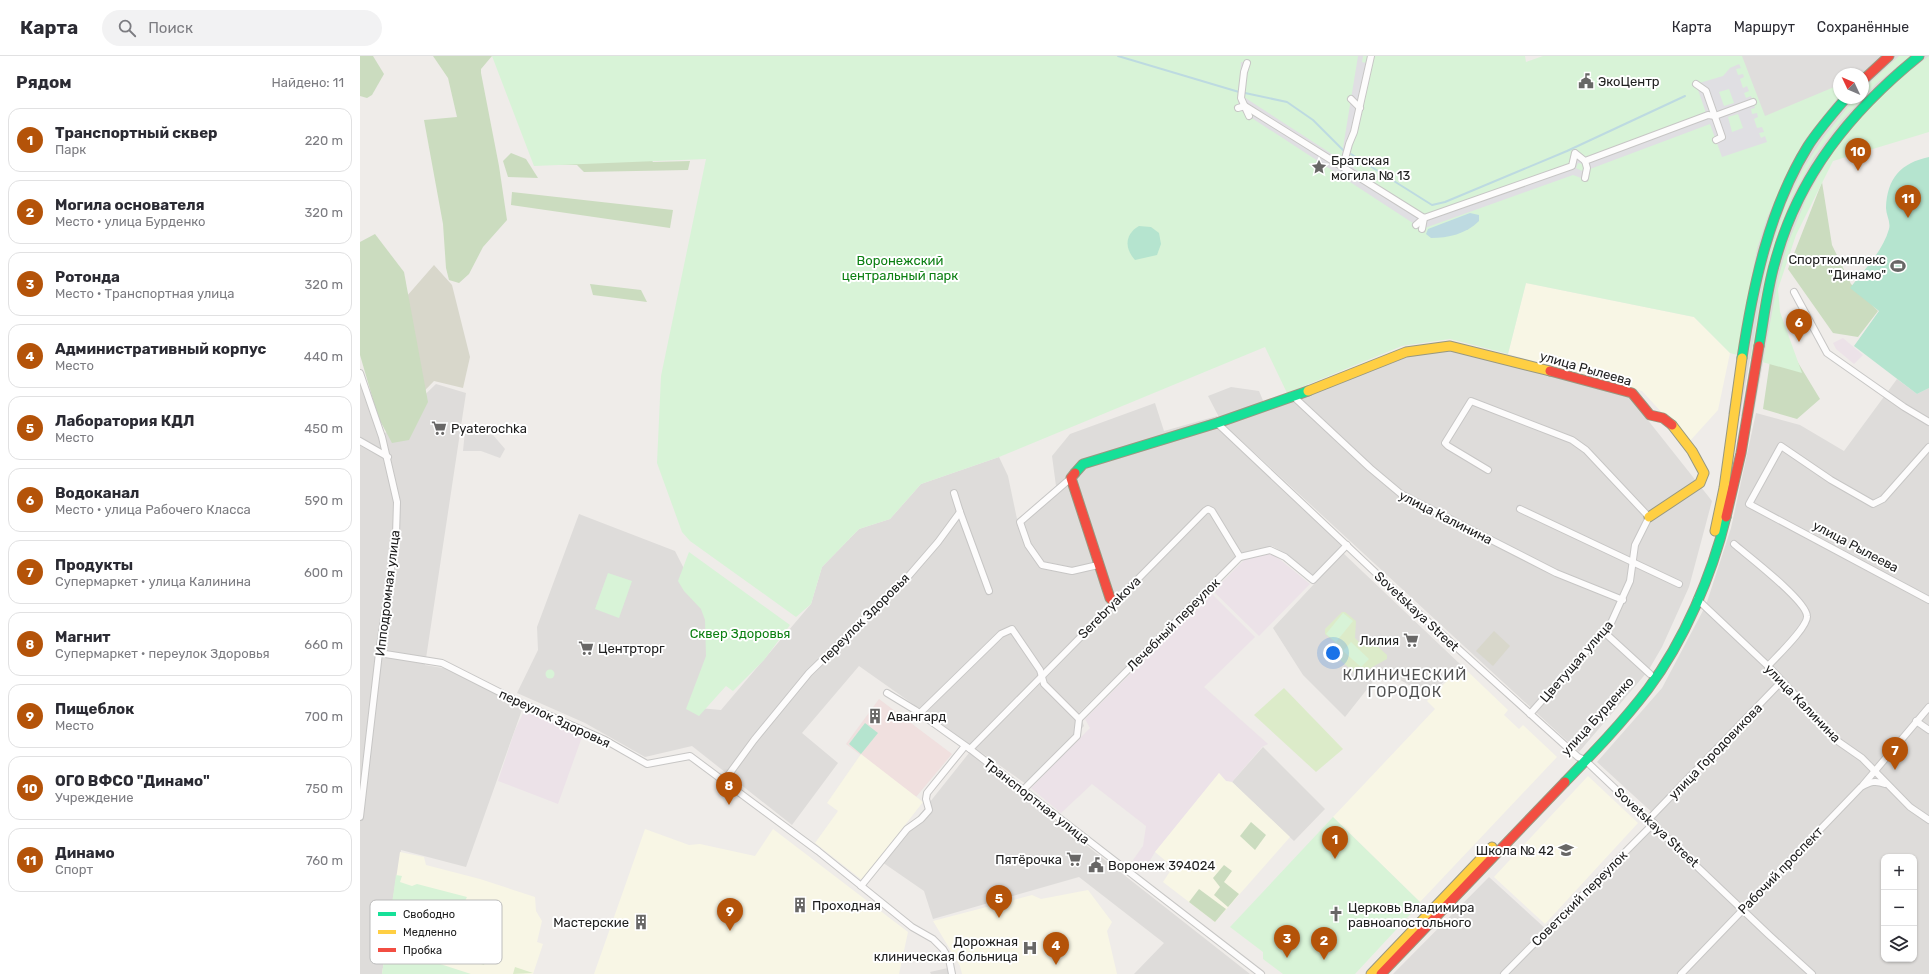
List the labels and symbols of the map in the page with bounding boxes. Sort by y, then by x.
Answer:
north arrow [1833,68,1869,104]
public building icon: ЭкоЦентр [1577,72,1595,90]
place label: ЭкоЦентр [1598,74,1660,89]
pin: 10 [1845,138,1871,171]
place label: Братская могила № 13 [1331,153,1411,183]
place icon: Братская могила № 13 [1310,158,1328,176]
pin: 11 [1895,185,1921,218]
place label: Спорткомплекс "Динамо" [1788,252,1886,282]
park label: Воронежский центральный парк [842,253,958,283]
sports icon: Спорткомплекс "Динамо" [1889,257,1907,275]
pin: 6 [1786,309,1812,342]
street label: улица Рылеева [1538,348,1633,389]
supermarket icon: Pyaterochka [430,419,448,437]
place label: Pyaterochka [451,421,527,436]
street label: улица Калинина [1397,488,1495,547]
street label: улица Рылеева [1810,518,1901,575]
street label: Ипподромная улица [372,529,403,657]
street label: Sovetskaya Street [1371,568,1462,654]
street label: переулок Здоровья [816,570,912,666]
street label: Serebryakova [1075,573,1144,642]
street label: Лечебный переулок [1124,575,1223,674]
street label: Цветущая улица [1537,617,1616,705]
park label: Сквер Здоровья [690,626,790,641]
supermarket icon: Лилия [1402,631,1420,649]
place label: Лилия [1359,633,1399,648]
supermarket icon: Центрторг [577,639,595,657]
place label: Центрторг [598,641,665,656]
your location [1323,643,1343,663]
street label: улица Калинина [1762,661,1844,745]
district label: КЛИНИЧЕСКИЙ ГОРОДОК [1343,666,1467,701]
street label: улица Бурденко [1558,674,1637,759]
street label: переулок Здоровья [497,686,613,751]
street label: улица Городовикова [1666,700,1765,802]
building icon: Авангард [866,707,884,725]
place label: Авангард [887,709,947,724]
pin: 7 [1882,737,1908,770]
street label: Транспортная улица [981,756,1092,847]
pin: 8 [716,772,742,805]
street label: Sovetskaya Street [1611,784,1702,870]
street label: Рабочий проспект [1735,823,1826,917]
pin: 1 [1322,826,1348,859]
school or university icon: Школа № 42 [1557,841,1575,859]
place label: Школа № 42 [1476,843,1554,858]
street label: Советский переулок [1528,847,1630,949]
supermarket icon: Пятёрочка [1065,850,1083,868]
place label: Пятёрочка [995,852,1062,867]
public building icon: Воронеж 394024 [1087,856,1105,874]
place label: Воронеж 394024 [1108,858,1215,873]
pin: 5 [986,885,1012,918]
building icon: Проходная [791,896,809,914]
pin: 9 [717,898,743,931]
place label: Проходная [812,898,881,913]
legend [370,900,502,964]
place label: Церковь Владимира равноапостольного [1348,900,1474,930]
church icon: Церковь Владимира равноапостольного [1327,905,1345,923]
text: Свободно [403,908,455,921]
building icon: Мастерские [632,913,650,931]
place label: Мастерские [553,915,629,930]
pin: 3 [1274,925,1300,958]
text: Медленно [403,926,457,939]
pin: 2 [1311,927,1337,960]
pin: 4 [1043,932,1069,965]
place label: Дорожная клиническая больница [874,934,1018,964]
hospital icon: Дорожная клиническая больница [1021,939,1039,957]
text: Пробка [403,944,442,957]

